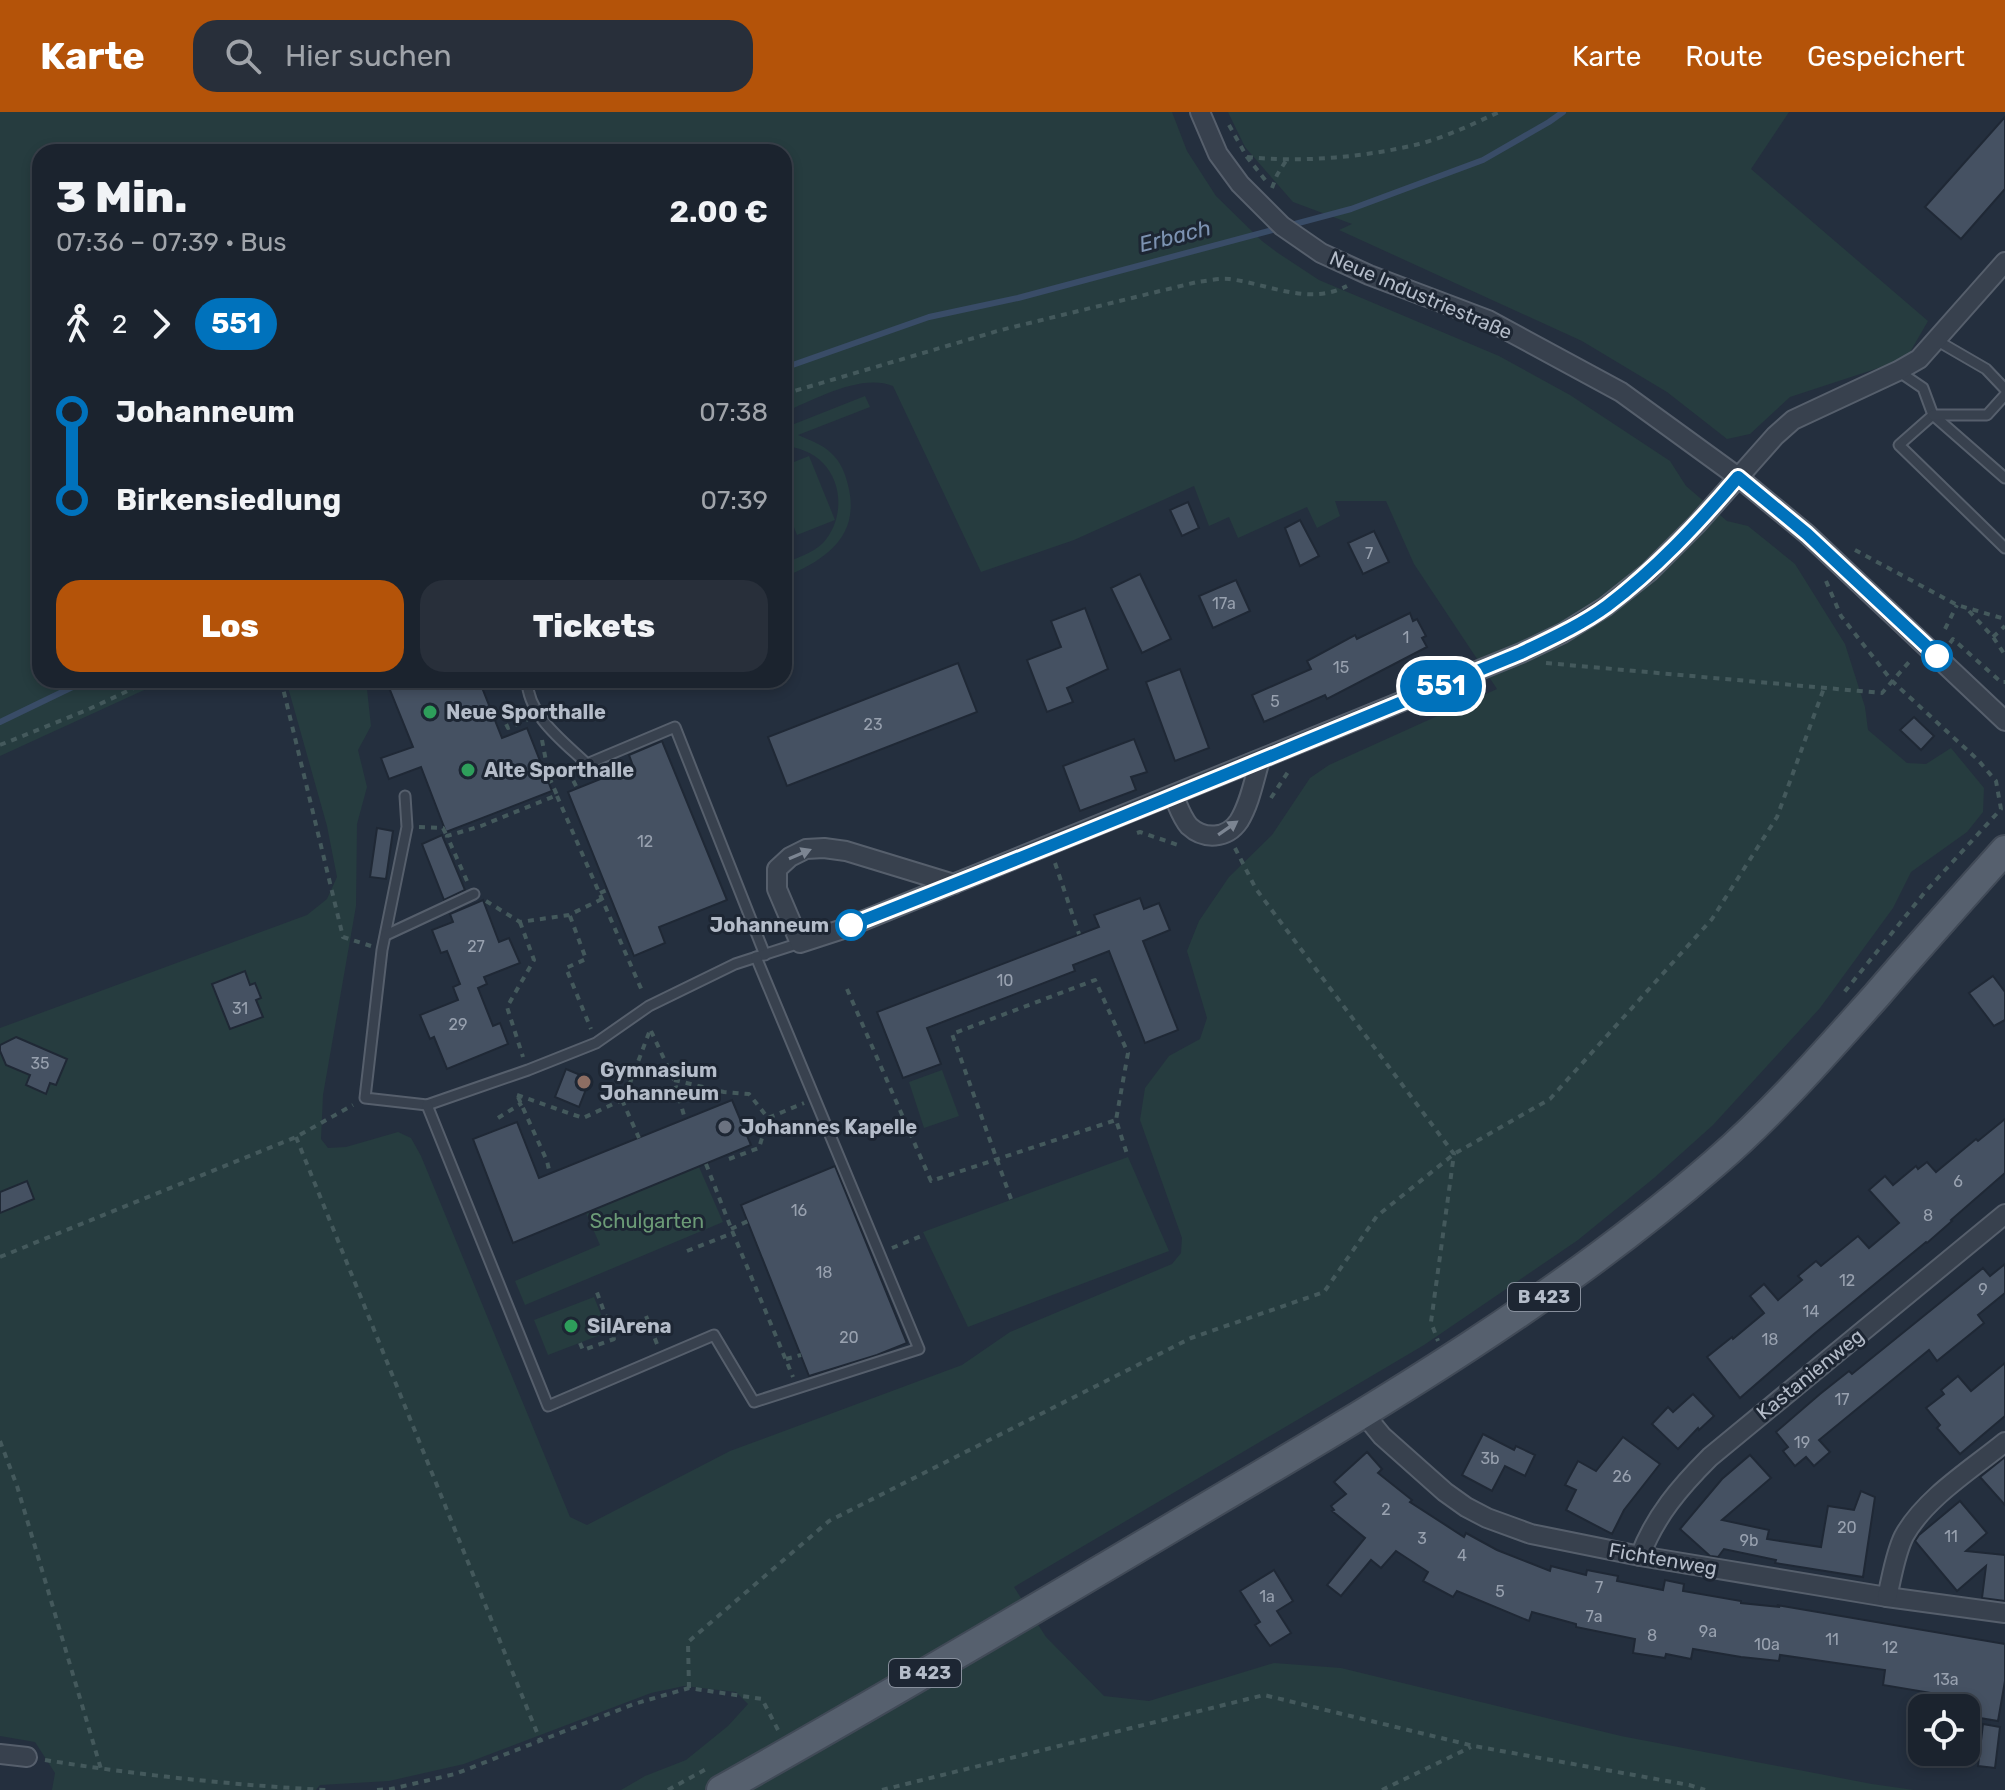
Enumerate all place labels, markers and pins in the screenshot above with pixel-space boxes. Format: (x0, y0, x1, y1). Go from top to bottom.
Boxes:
unlabelled marker (1922, 641, 1952, 671)
place label: Neue Sporthalle (446, 700, 606, 724)
marker: Neue Sporthalle (421, 703, 439, 721)
place label: Alte Sporthalle (484, 758, 634, 782)
marker: Alte Sporthalle (459, 761, 477, 779)
marker: Johanneum (836, 910, 866, 940)
place label: Johanneum (710, 913, 829, 937)
place label: Gymnasium Johanneum (600, 1058, 719, 1105)
marker: Gymnasium Johanneum (575, 1073, 593, 1091)
place label: Johannes Kapelle (741, 1115, 917, 1139)
marker: Johannes Kapelle (716, 1118, 734, 1136)
place label: SilArena (587, 1314, 672, 1338)
marker: SilArena (562, 1317, 580, 1335)

